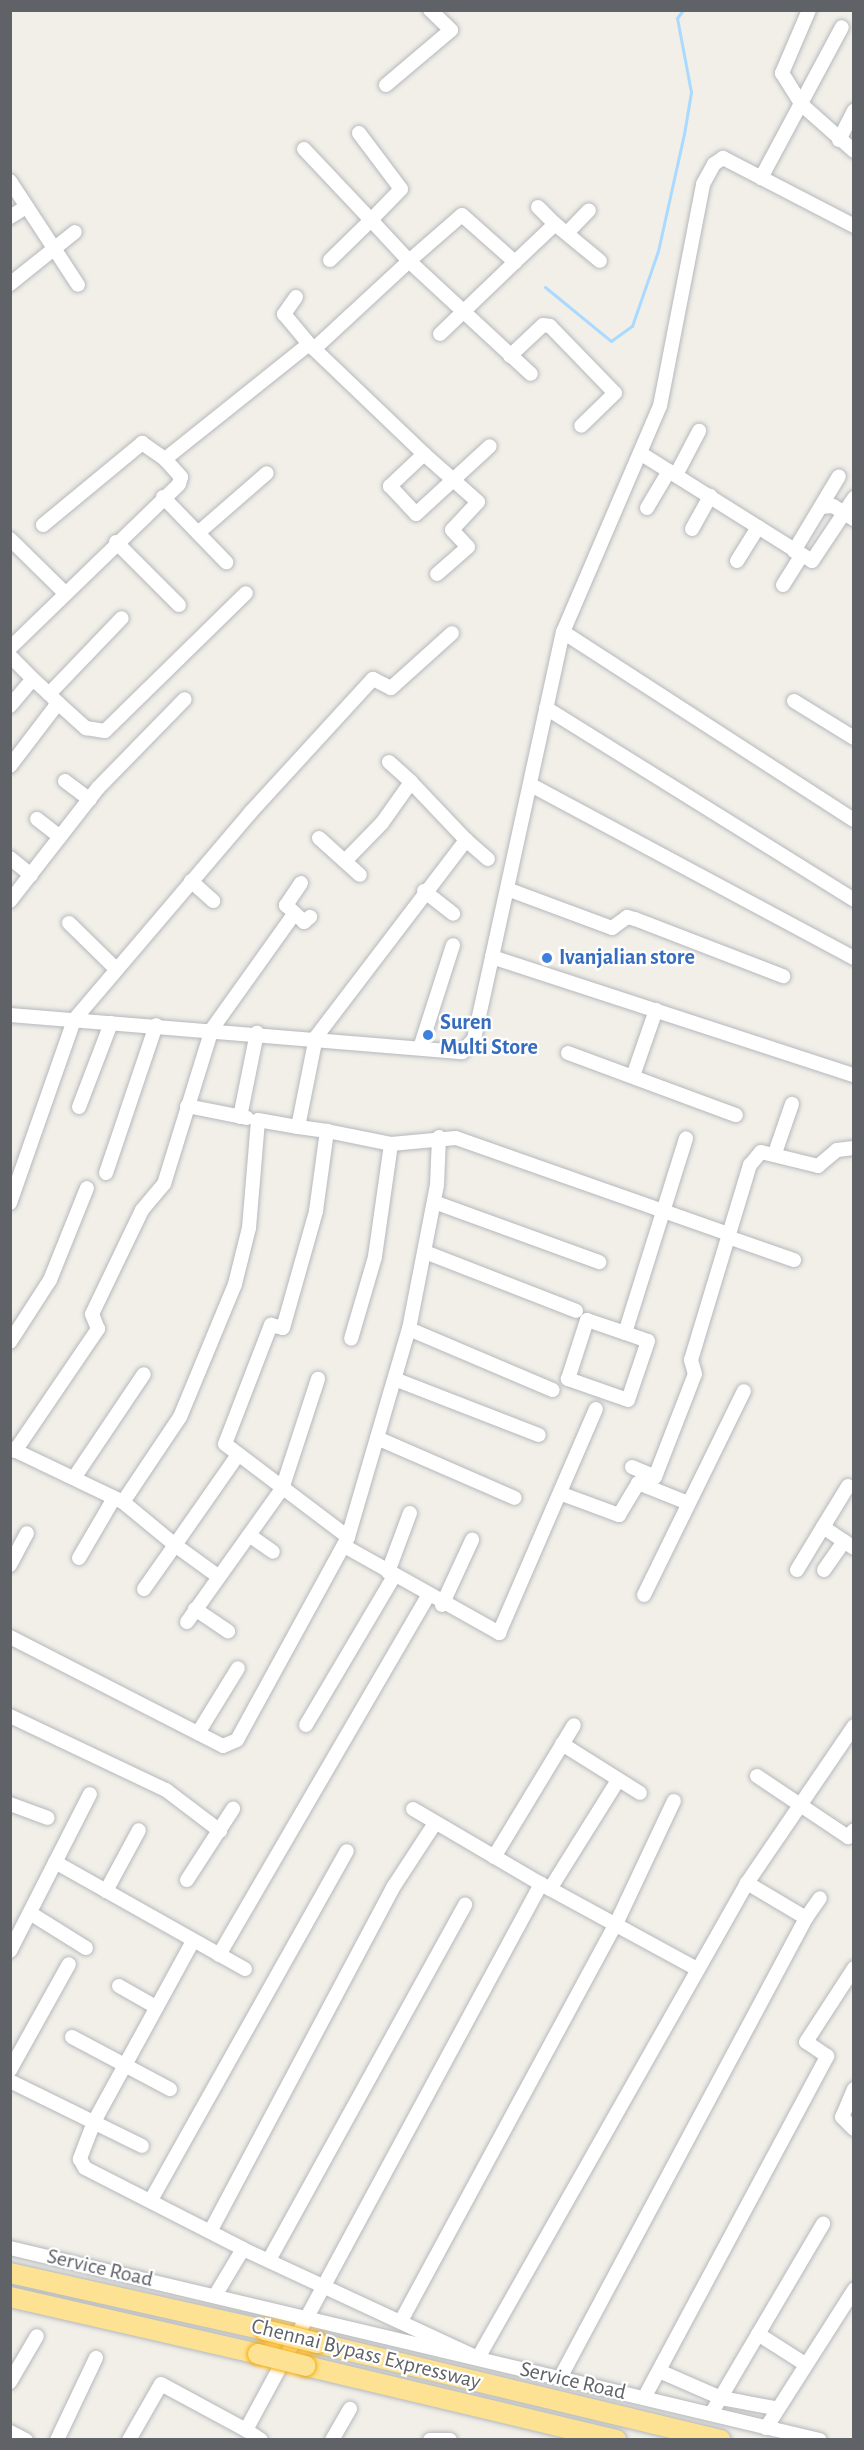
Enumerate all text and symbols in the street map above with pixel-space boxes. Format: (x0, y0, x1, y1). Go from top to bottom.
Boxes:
place label: Ivanjalian store (559, 945, 695, 971)
marker: Ivanjalian store (540, 951, 554, 965)
place label: Suren Multi Store (440, 1009, 538, 1060)
marker: Suren Multi Store (421, 1028, 435, 1042)
street label: Service Road (44, 2243, 156, 2293)
street label: Chennai Bypass Expressway (249, 2313, 483, 2395)
street label: Service Road (517, 2356, 629, 2406)

